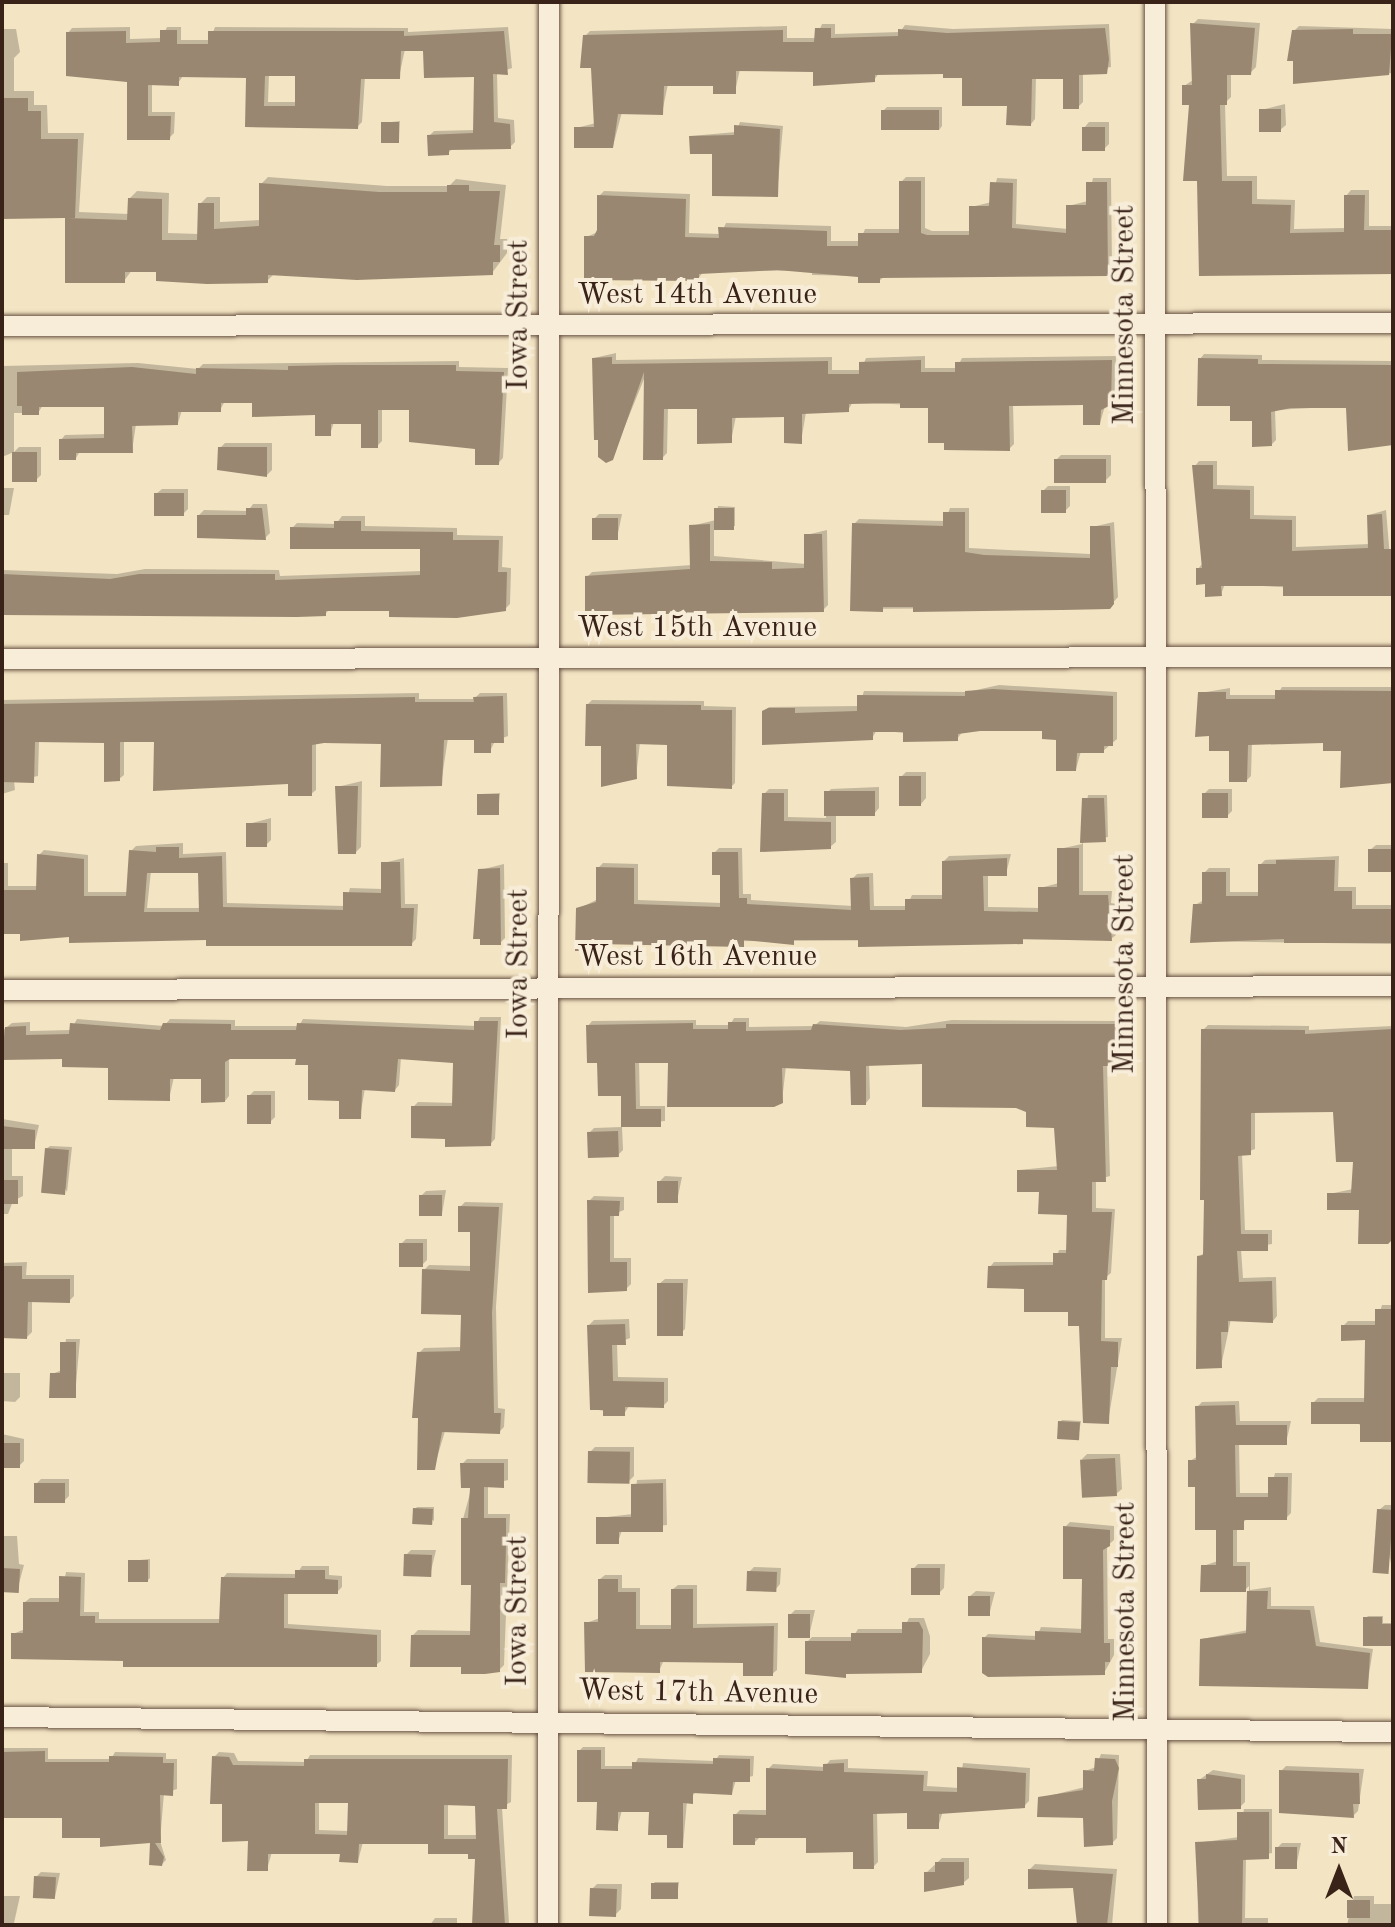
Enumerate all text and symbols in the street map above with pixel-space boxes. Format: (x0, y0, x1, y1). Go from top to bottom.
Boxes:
street label: Minnesota Street (1107, 205, 1143, 425)
street label: Iowa Street (501, 239, 537, 391)
street label: West 14th Avenue (577, 277, 817, 313)
street label: West 15th Avenue (577, 610, 817, 646)
street label: Minnesota Street (1107, 854, 1143, 1074)
street label: Iowa Street (501, 888, 537, 1040)
street label: West 16th Avenue (577, 939, 817, 975)
street label: Minnesota Street (1108, 1502, 1144, 1722)
street label: Iowa Street (500, 1535, 536, 1687)
street label: West 17th Avenue (578, 1673, 818, 1713)
north arrow (1299, 1831, 1379, 1911)
text: N (1331, 1836, 1347, 1858)

